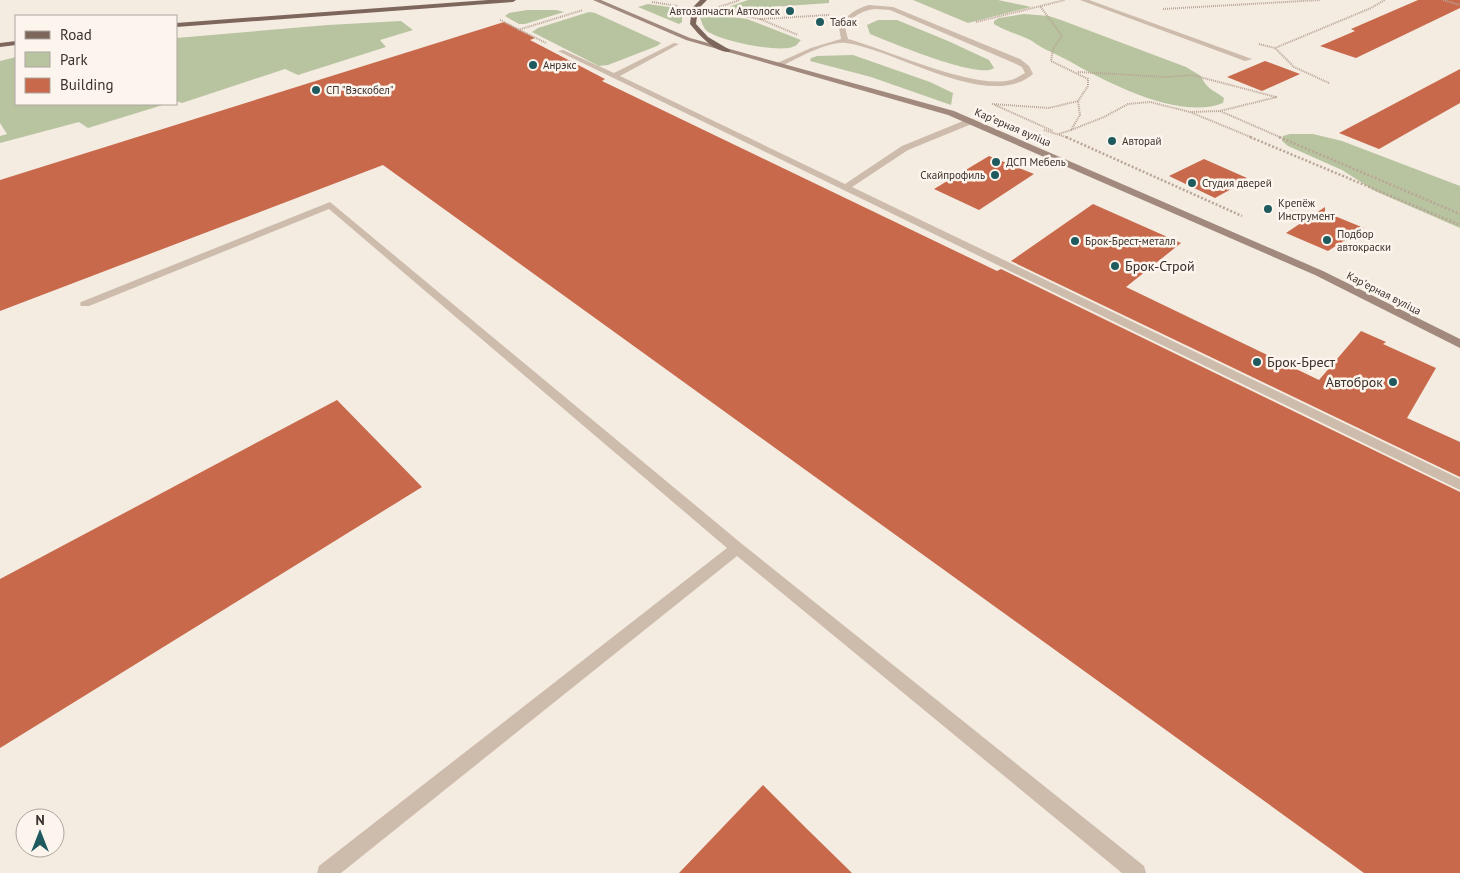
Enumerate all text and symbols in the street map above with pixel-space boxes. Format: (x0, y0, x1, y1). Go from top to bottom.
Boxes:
place label: Автозапчасти Автолоск (670, 4, 781, 18)
marker: Автозапчасти Автолоск (784, 5, 796, 17)
legend (15, 15, 178, 105)
place label: Табак (830, 15, 858, 29)
marker: Табак (814, 16, 826, 28)
text: Road (60, 25, 92, 44)
text: Park (60, 50, 88, 69)
place label: Анрэкс (543, 58, 577, 72)
marker: Анрэкс (527, 59, 539, 71)
text: Building (60, 75, 114, 94)
place label: СП "Вэскобел" (326, 83, 394, 97)
marker: СП "Вэскобел" (310, 84, 322, 96)
street label: Карʼерная вуліца (973, 105, 1053, 149)
place label: Авторай (1122, 134, 1161, 148)
marker: Авторай (1106, 135, 1118, 147)
place label: ДСП Мебель (1006, 155, 1066, 169)
marker: ДСП Мебель (990, 156, 1002, 168)
place label: Скайпрофиль (920, 168, 985, 182)
marker: Скайпрофиль (989, 169, 1001, 181)
place label: Студия дверей (1202, 176, 1272, 190)
marker: Студия дверей (1186, 177, 1198, 189)
place label: Крепёж Инструмент (1278, 196, 1335, 223)
marker: Крепёж Инструмент (1262, 203, 1274, 215)
place label: Подбор автокраски (1337, 227, 1391, 254)
place label: Брок-Брест-металл (1085, 234, 1175, 248)
marker: Подбор автокраски (1321, 234, 1333, 246)
marker: Брок-Брест-металл (1069, 235, 1081, 247)
place label: Брок-Строй (1125, 257, 1195, 275)
marker: Брок-Строй (1109, 260, 1121, 272)
street label: Карʼерная вуліца (1344, 268, 1424, 318)
place label: Брок-Брест (1267, 353, 1336, 371)
marker: Брок-Брест (1251, 356, 1263, 368)
place label: Автоброк (1326, 373, 1383, 391)
marker: Автоброк (1387, 376, 1399, 388)
north arrow (15, 808, 65, 858)
text: N (35, 811, 45, 829)

